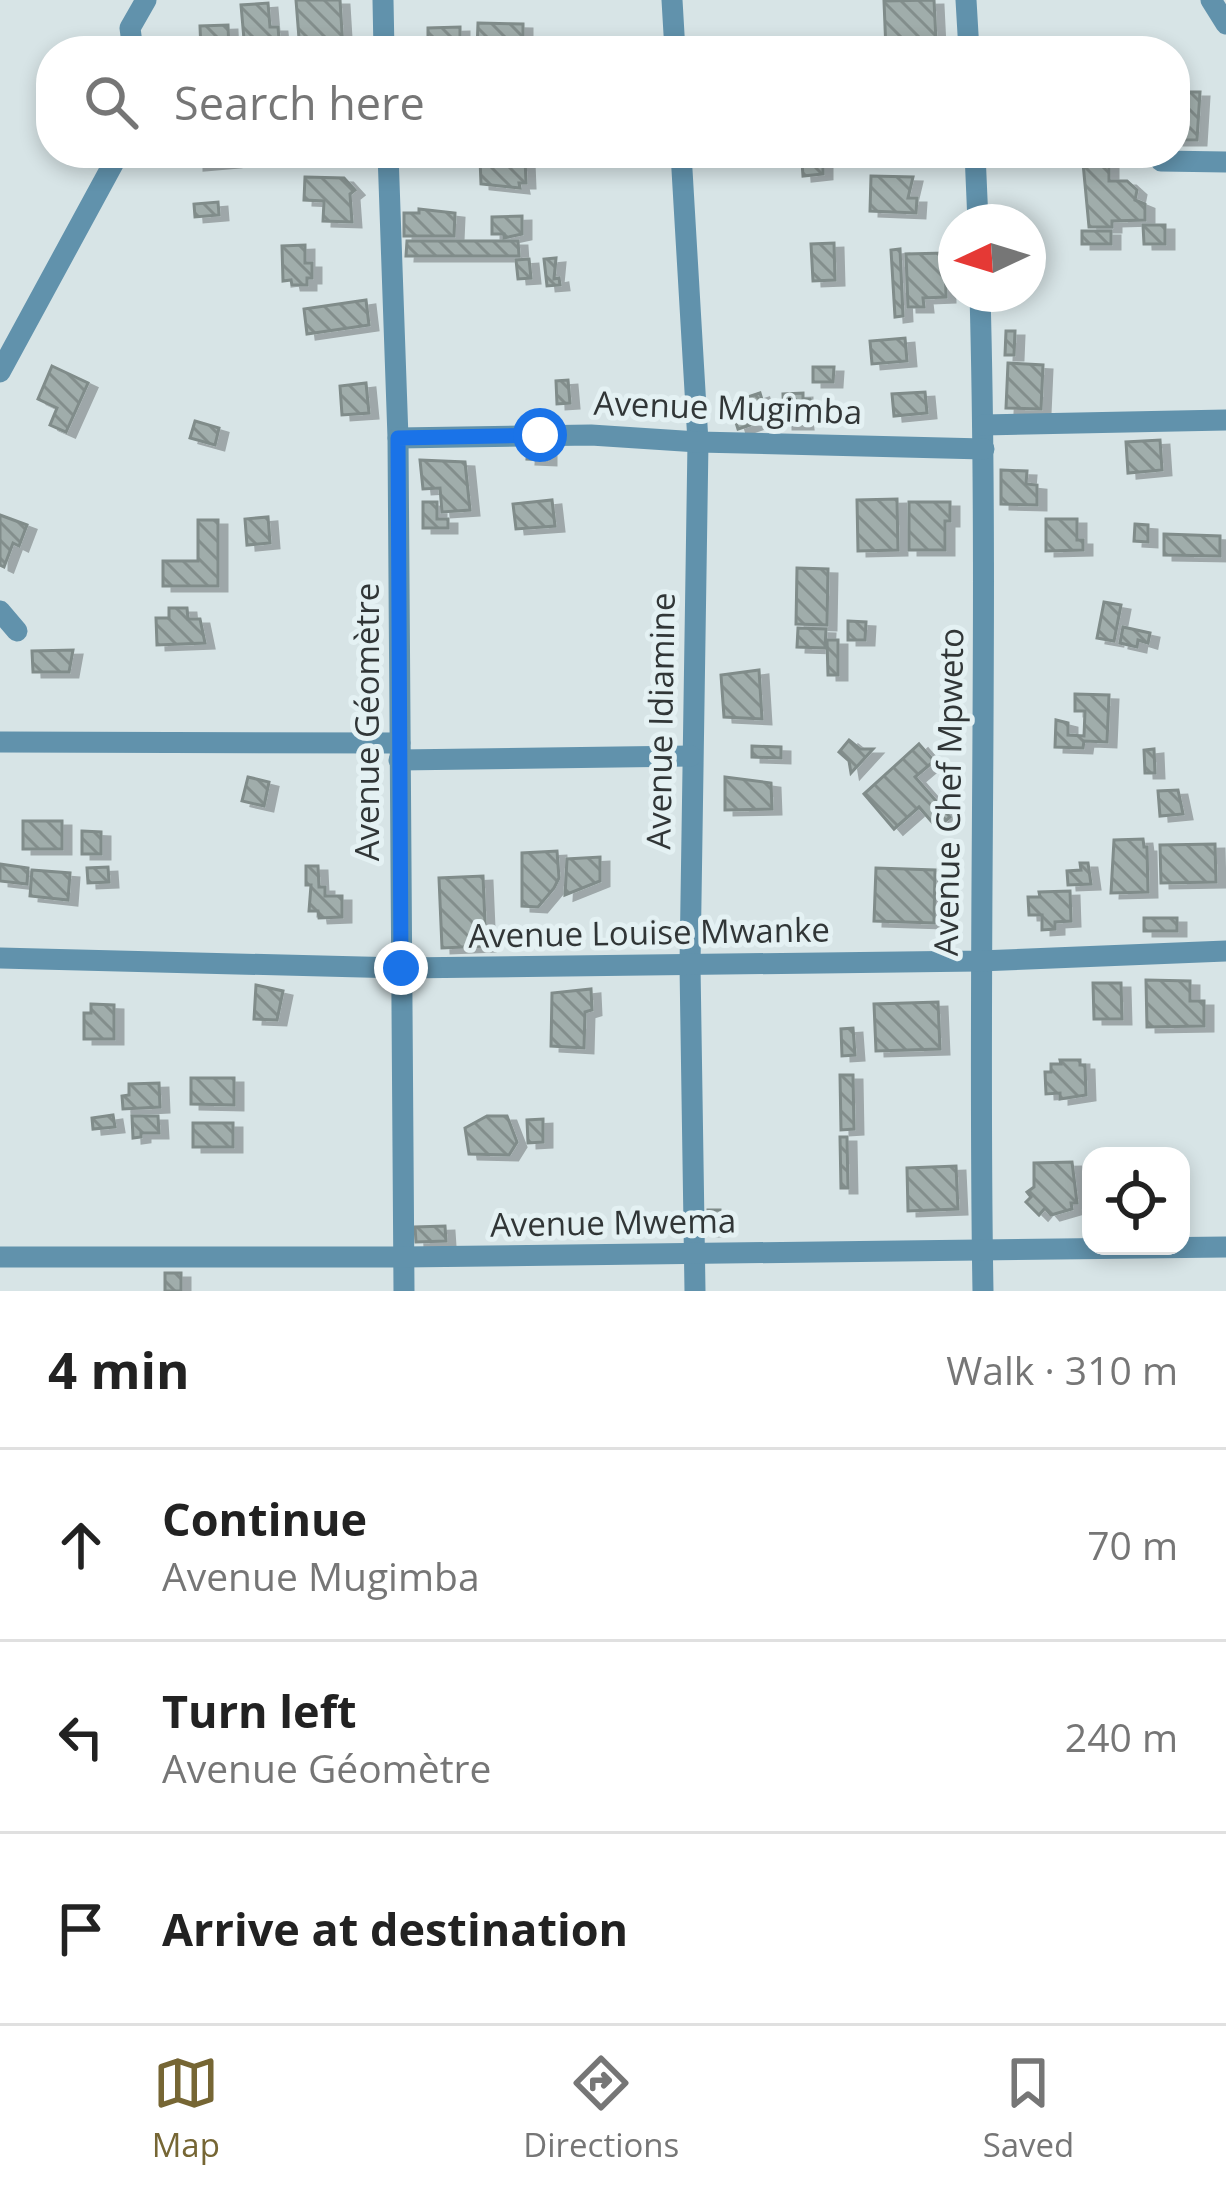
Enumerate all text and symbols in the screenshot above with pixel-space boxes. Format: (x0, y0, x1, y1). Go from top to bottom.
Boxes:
search box (36, 36, 1190, 168)
icon: search (78, 69, 144, 135)
text: Search here (174, 72, 425, 133)
north arrow (938, 204, 1046, 312)
street label: Avenue Mugimba (593, 380, 863, 434)
route start (513, 408, 567, 462)
street label: Avenue Géomètre (344, 583, 389, 861)
street label: Avenue Idiamine (635, 592, 685, 850)
street label: Avenue Chef Mpweto (923, 627, 973, 957)
street label: Avenue Louise Mwanke (468, 906, 830, 958)
route end (374, 941, 428, 995)
map controls (1082, 1147, 1190, 1255)
button: locate (1082, 1147, 1190, 1255)
street label: Avenue Mwema (490, 1197, 736, 1247)
text: 4 min (48, 1334, 190, 1404)
text: Walk · 310 m (946, 1343, 1178, 1396)
text: Continue (162, 1488, 367, 1549)
icon: ahead (48, 1512, 114, 1578)
text: 70 m (1087, 1518, 1178, 1571)
text: Avenue Mugimba (162, 1549, 480, 1602)
text: Turn left (162, 1680, 357, 1741)
icon: left (48, 1704, 114, 1770)
text: 240 m (1065, 1710, 1178, 1763)
text: Avenue Géomètre (162, 1741, 491, 1794)
icon: arrive (48, 1896, 114, 1962)
text: Arrive at destination (162, 1898, 628, 1959)
tab: Map (152, 2050, 220, 2167)
tab: Directions (523, 2050, 679, 2167)
tab: Saved (983, 2050, 1074, 2167)

